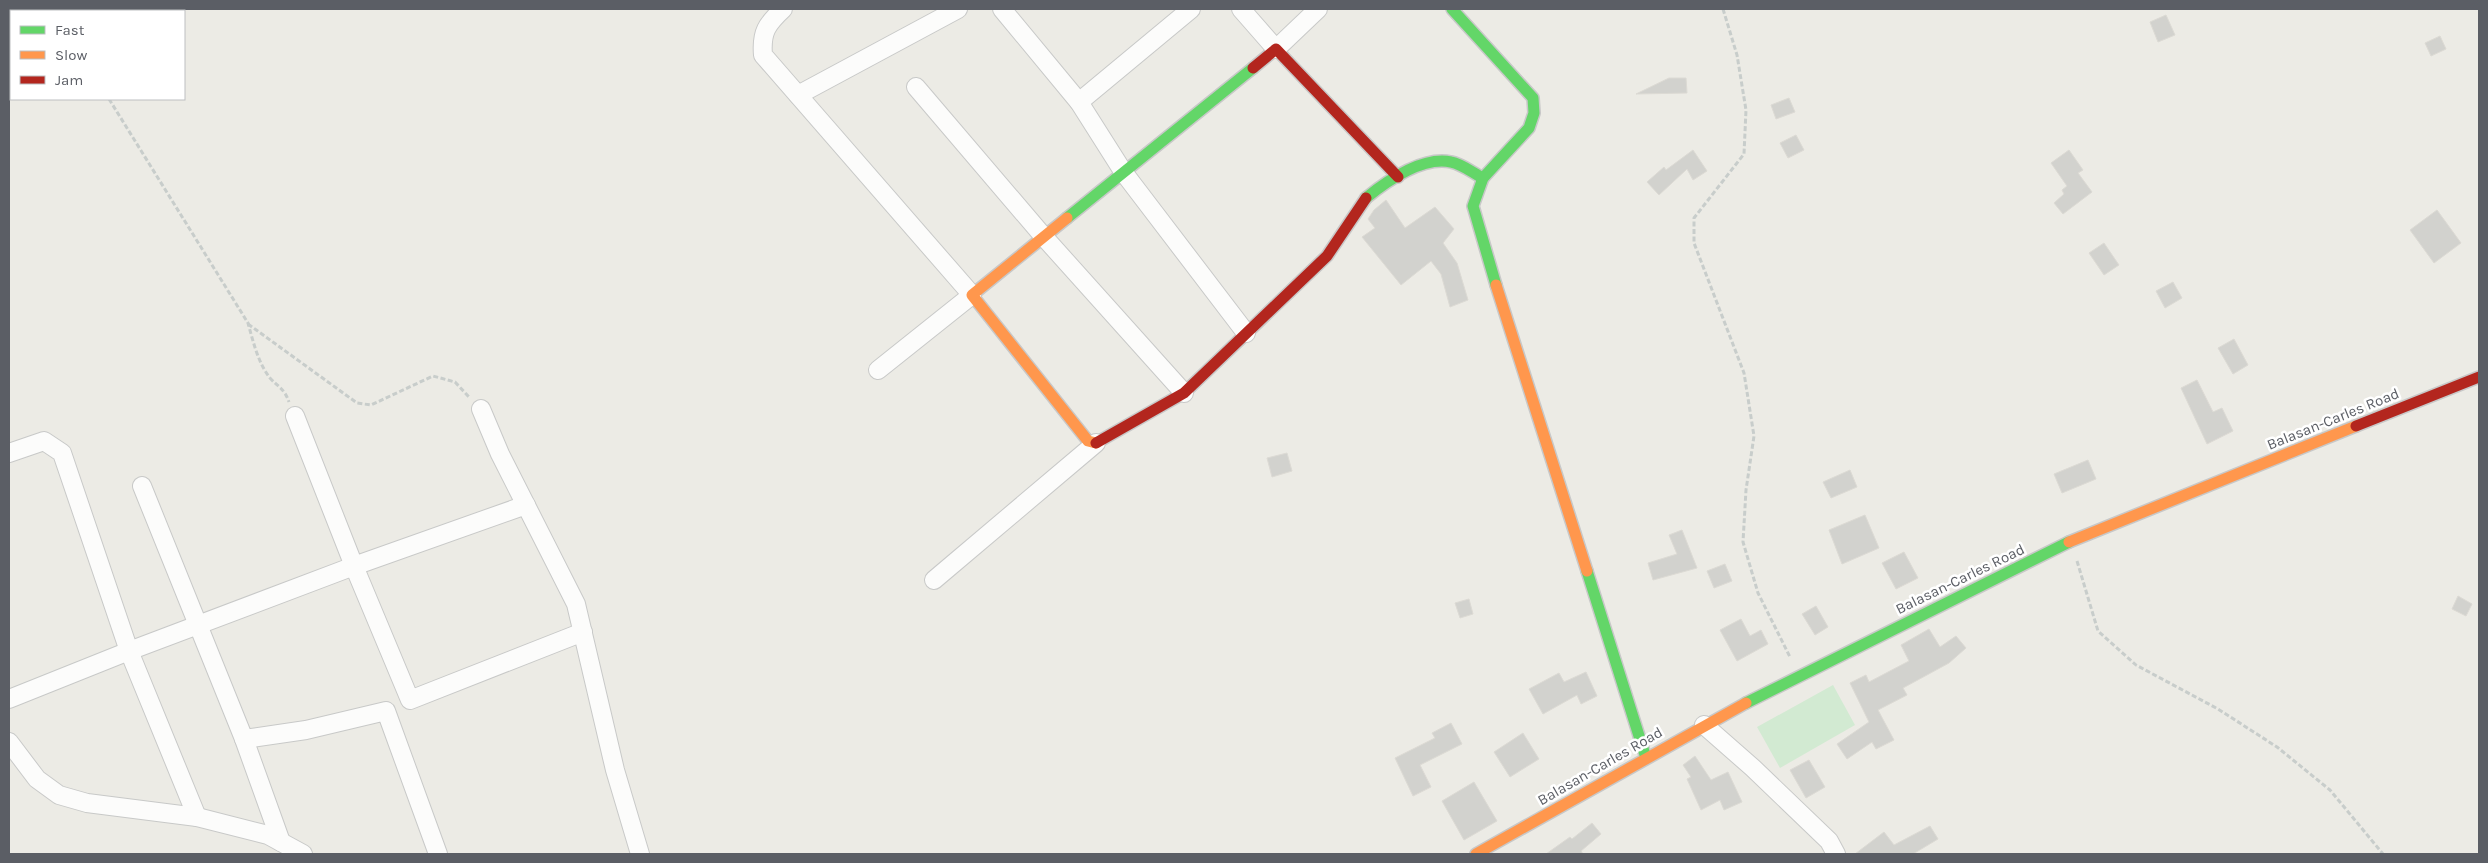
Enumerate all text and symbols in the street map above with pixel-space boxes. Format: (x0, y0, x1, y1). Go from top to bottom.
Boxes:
legend (10, 10, 185, 100)
text: Fast (55, 21, 85, 39)
text: Slow (55, 46, 87, 64)
text: Jam (55, 71, 83, 89)
street label: Balasan-Carles Road (2264, 384, 2402, 454)
street label: Balasan-Carles Road (1893, 540, 2027, 618)
street label: Balasan-Carles Road (1534, 723, 1666, 809)

